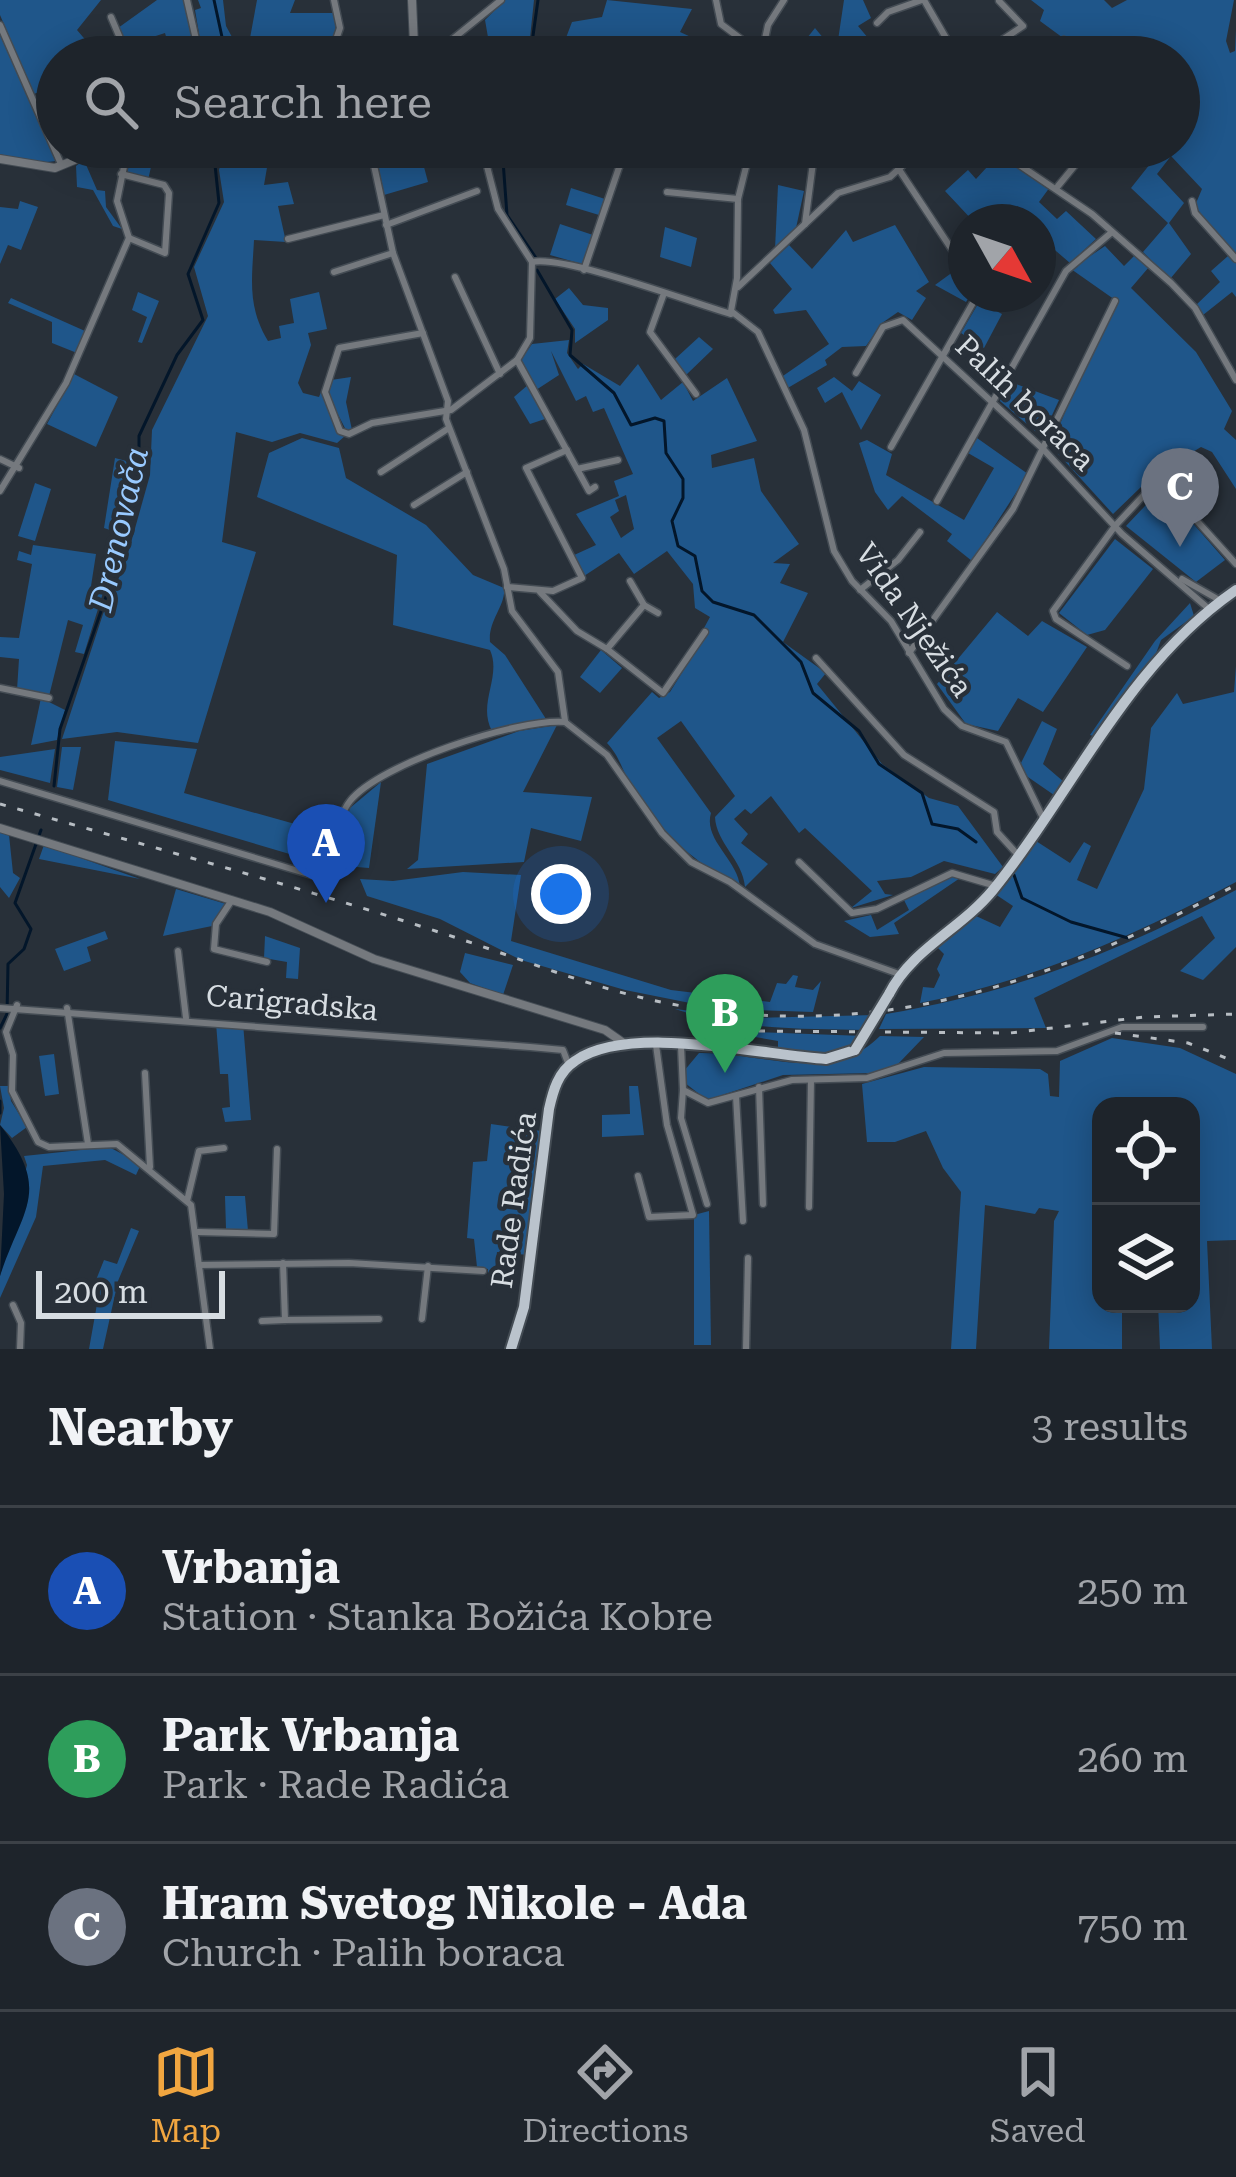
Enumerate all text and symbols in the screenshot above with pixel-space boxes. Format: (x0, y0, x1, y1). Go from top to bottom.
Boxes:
search box (36, 36, 1200, 168)
icon: search (78, 69, 144, 135)
text: Search here (174, 76, 432, 129)
north arrow (948, 204, 1056, 312)
street label: Palih boraca (949, 328, 1102, 478)
water label: Drenovača (80, 443, 156, 616)
pin: C (1141, 448, 1219, 547)
street label: Vida Nježića (849, 536, 980, 703)
pin: A (287, 804, 365, 903)
your location (531, 864, 591, 924)
pin: B (686, 974, 764, 1073)
street label: Carigradska (205, 978, 379, 1027)
map controls (1092, 1097, 1200, 1313)
button: locate (1092, 1097, 1200, 1205)
street label: Rade Radića (484, 1109, 543, 1291)
button: layers (1092, 1205, 1200, 1313)
scale bar (36, 1265, 225, 1318)
text: 200 m (54, 1272, 148, 1311)
text: Nearby (48, 1398, 233, 1457)
text: 3 results (1031, 1404, 1188, 1450)
text: Vrbanja (162, 1541, 340, 1594)
text: A (73, 1568, 101, 1614)
text: 250 m (1077, 1568, 1188, 1614)
text: Station · Stanka Božića Kobre (162, 1594, 713, 1640)
text: Park Vrbanja (162, 1709, 459, 1762)
text: B (73, 1736, 101, 1782)
text: 260 m (1077, 1736, 1188, 1782)
text: Park · Rade Radića (162, 1762, 509, 1808)
text: Hram Svetog Nikole - Ada (162, 1877, 747, 1930)
text: C (73, 1904, 101, 1950)
text: 750 m (1077, 1904, 1188, 1950)
text: Church · Palih boraca (162, 1930, 564, 1976)
tab: Map (151, 2039, 221, 2150)
tab: Directions (522, 2039, 688, 2150)
tab: Saved (990, 2039, 1085, 2150)

